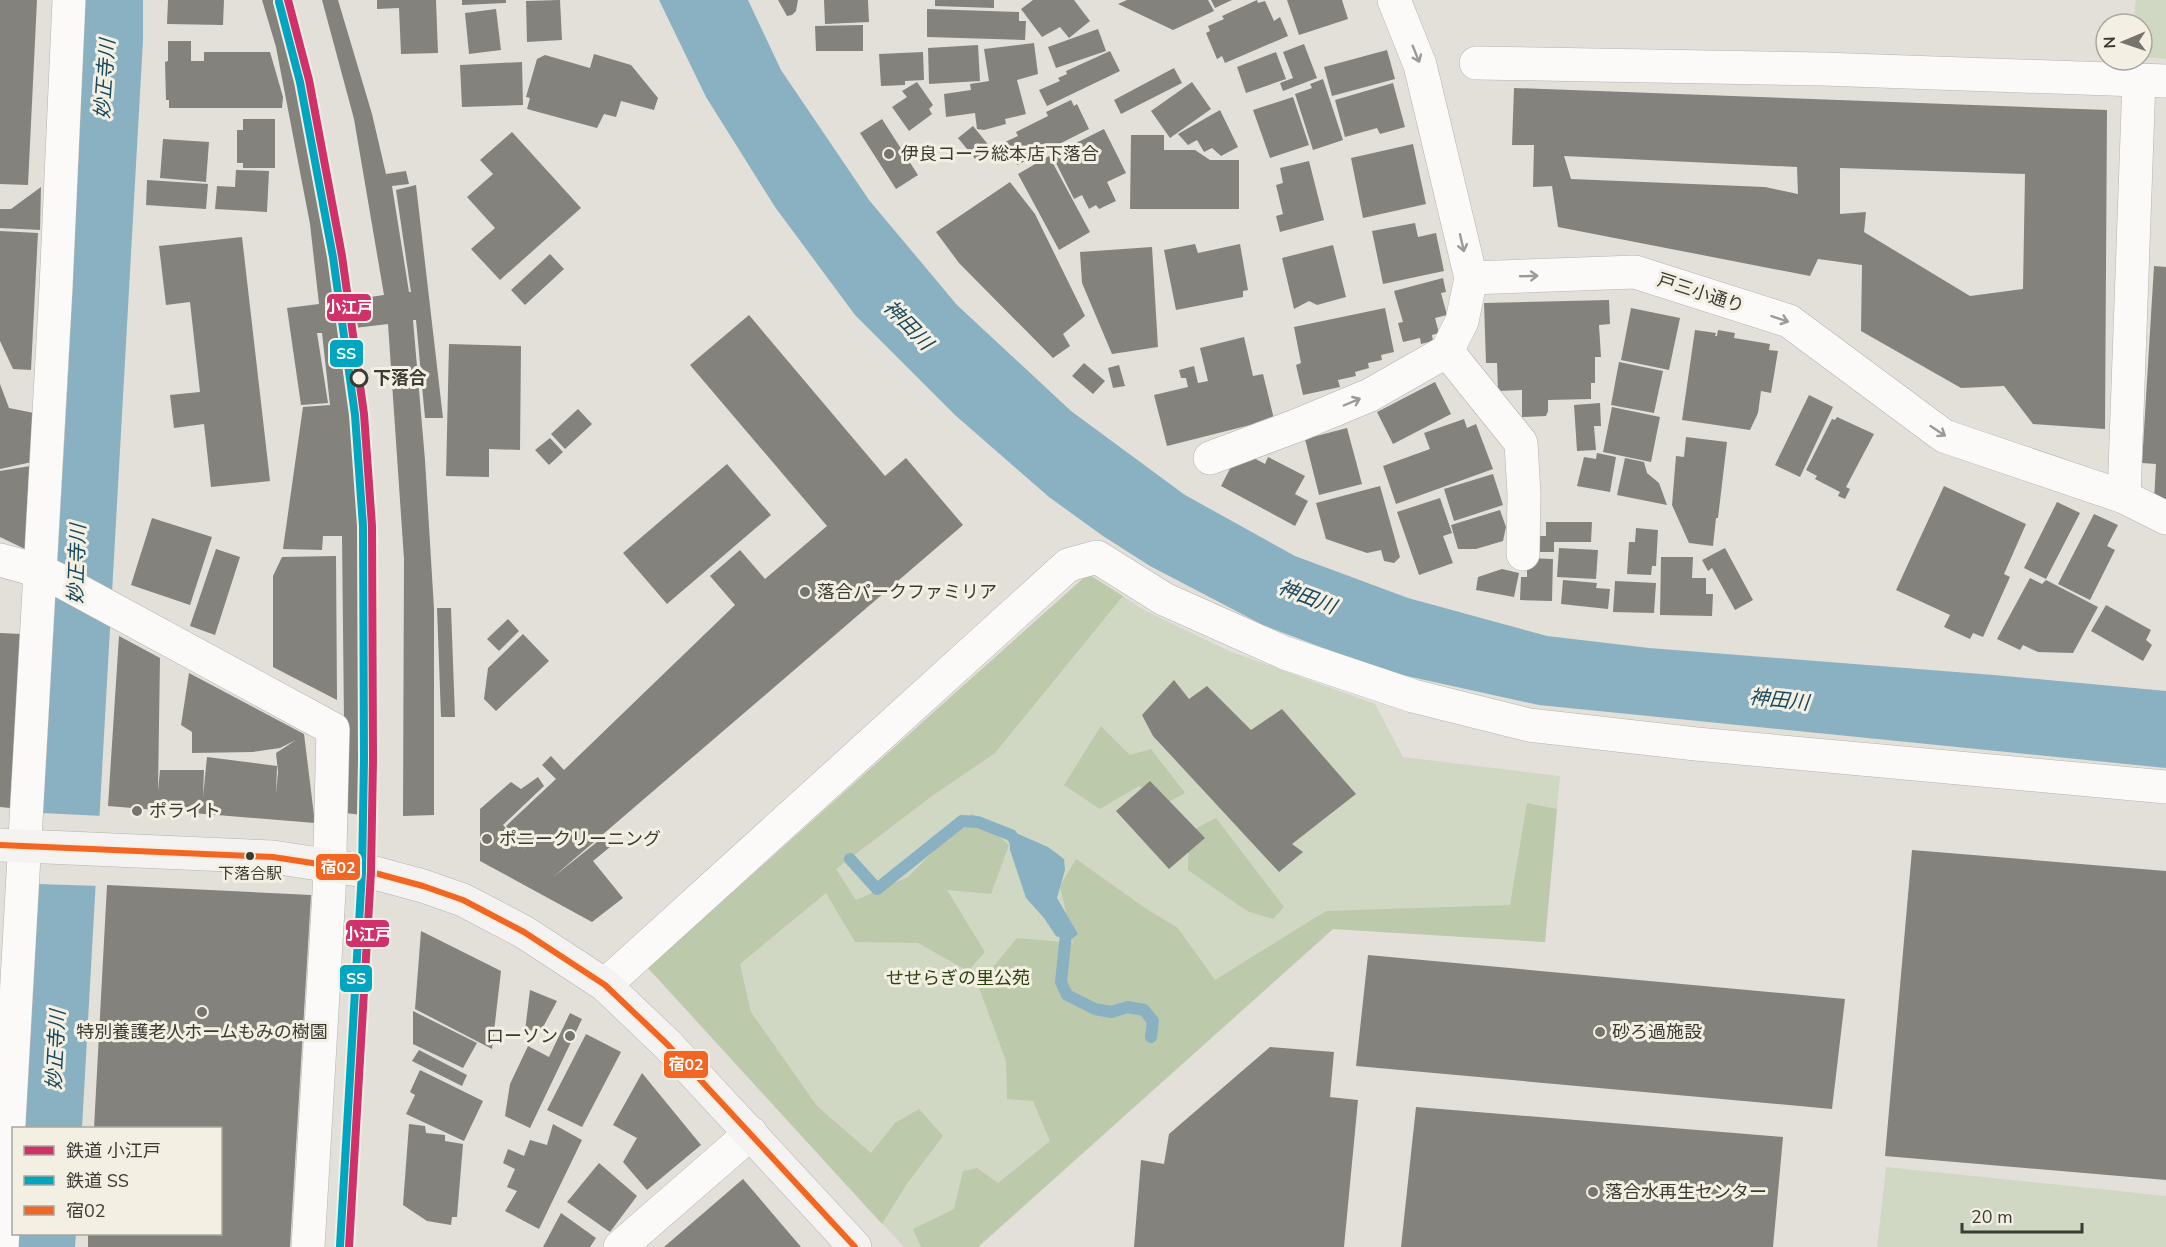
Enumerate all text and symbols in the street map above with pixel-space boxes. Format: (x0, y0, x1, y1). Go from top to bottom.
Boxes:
north arrow (2094, 12, 2154, 72)
water label: 妙正寺川 (89, 36, 121, 120)
text: N (2099, 36, 2121, 49)
one-way arrow (1411, 45, 1422, 63)
place label: 伊良コーラ総本店下落合 (901, 142, 1099, 166)
marker: 伊良コーラ総本店下落合 (882, 147, 896, 161)
one-way arrow (1457, 234, 1469, 253)
street label: 戸三小通り (1654, 268, 1748, 318)
one-way arrow (1519, 271, 1539, 282)
line badge: 小江戸 (326, 293, 372, 322)
water label: 神田川 (877, 294, 940, 357)
text: 小江戸 (325, 297, 373, 319)
one-way arrow (1770, 314, 1789, 325)
line badge: SS (329, 339, 364, 368)
text: SS (336, 343, 356, 365)
place label: 下落合 (373, 366, 427, 390)
marker: 下落合 (350, 369, 368, 387)
one-way arrow (1343, 396, 1361, 407)
one-way arrow (1930, 425, 1946, 437)
water label: 妙正寺川 (62, 522, 92, 604)
water label: 神田川 (1274, 574, 1342, 621)
place label: 落合パークファミリア (817, 580, 997, 604)
marker: 落合パークファミリア (798, 585, 812, 599)
water label: 神田川 (1748, 683, 1812, 717)
place label: ポライト (149, 799, 221, 823)
marker: ポライト (130, 804, 144, 818)
place label: ポニークリーニング (499, 827, 661, 851)
marker: ポニークリーニング (480, 832, 494, 846)
marker: 下落合駅 (244, 850, 256, 862)
line badge: 宿02 (315, 853, 361, 881)
text: 宿02 (320, 857, 356, 879)
place label: 下落合駅 (218, 863, 282, 885)
line badge: 小江戸 (345, 919, 390, 948)
text: 小江戸 (343, 924, 391, 946)
line badge: SS (339, 964, 373, 993)
park label: せせらぎの里公苑 (886, 966, 1030, 990)
text: SS (346, 968, 366, 990)
marker: 特別養護老人ホームもみの樹園 (195, 1005, 209, 1019)
water label: 妙正寺川 (40, 1007, 72, 1091)
place label: 特別養護老人ホームもみの樹園 (76, 1020, 328, 1044)
place label: 砂ろ過施設 (1612, 1020, 1702, 1044)
place label: ローソン (486, 1024, 558, 1048)
marker: 砂ろ過施設 (1593, 1025, 1607, 1039)
marker: ローソン (563, 1029, 577, 1043)
line badge: 宿02 (663, 1050, 709, 1079)
text: 宿02 (668, 1054, 704, 1076)
legend (12, 1127, 222, 1235)
text: 鉄道 小江戸 (66, 1139, 161, 1163)
text: 鉄道 SS (66, 1169, 129, 1193)
place label: 落合水再生センター (1605, 1180, 1767, 1204)
marker: 落合水再生センター (1586, 1185, 1600, 1199)
scale bar (1962, 1196, 2082, 1234)
text: 宿02 (66, 1199, 106, 1223)
text: 20 m (1971, 1205, 2013, 1229)

